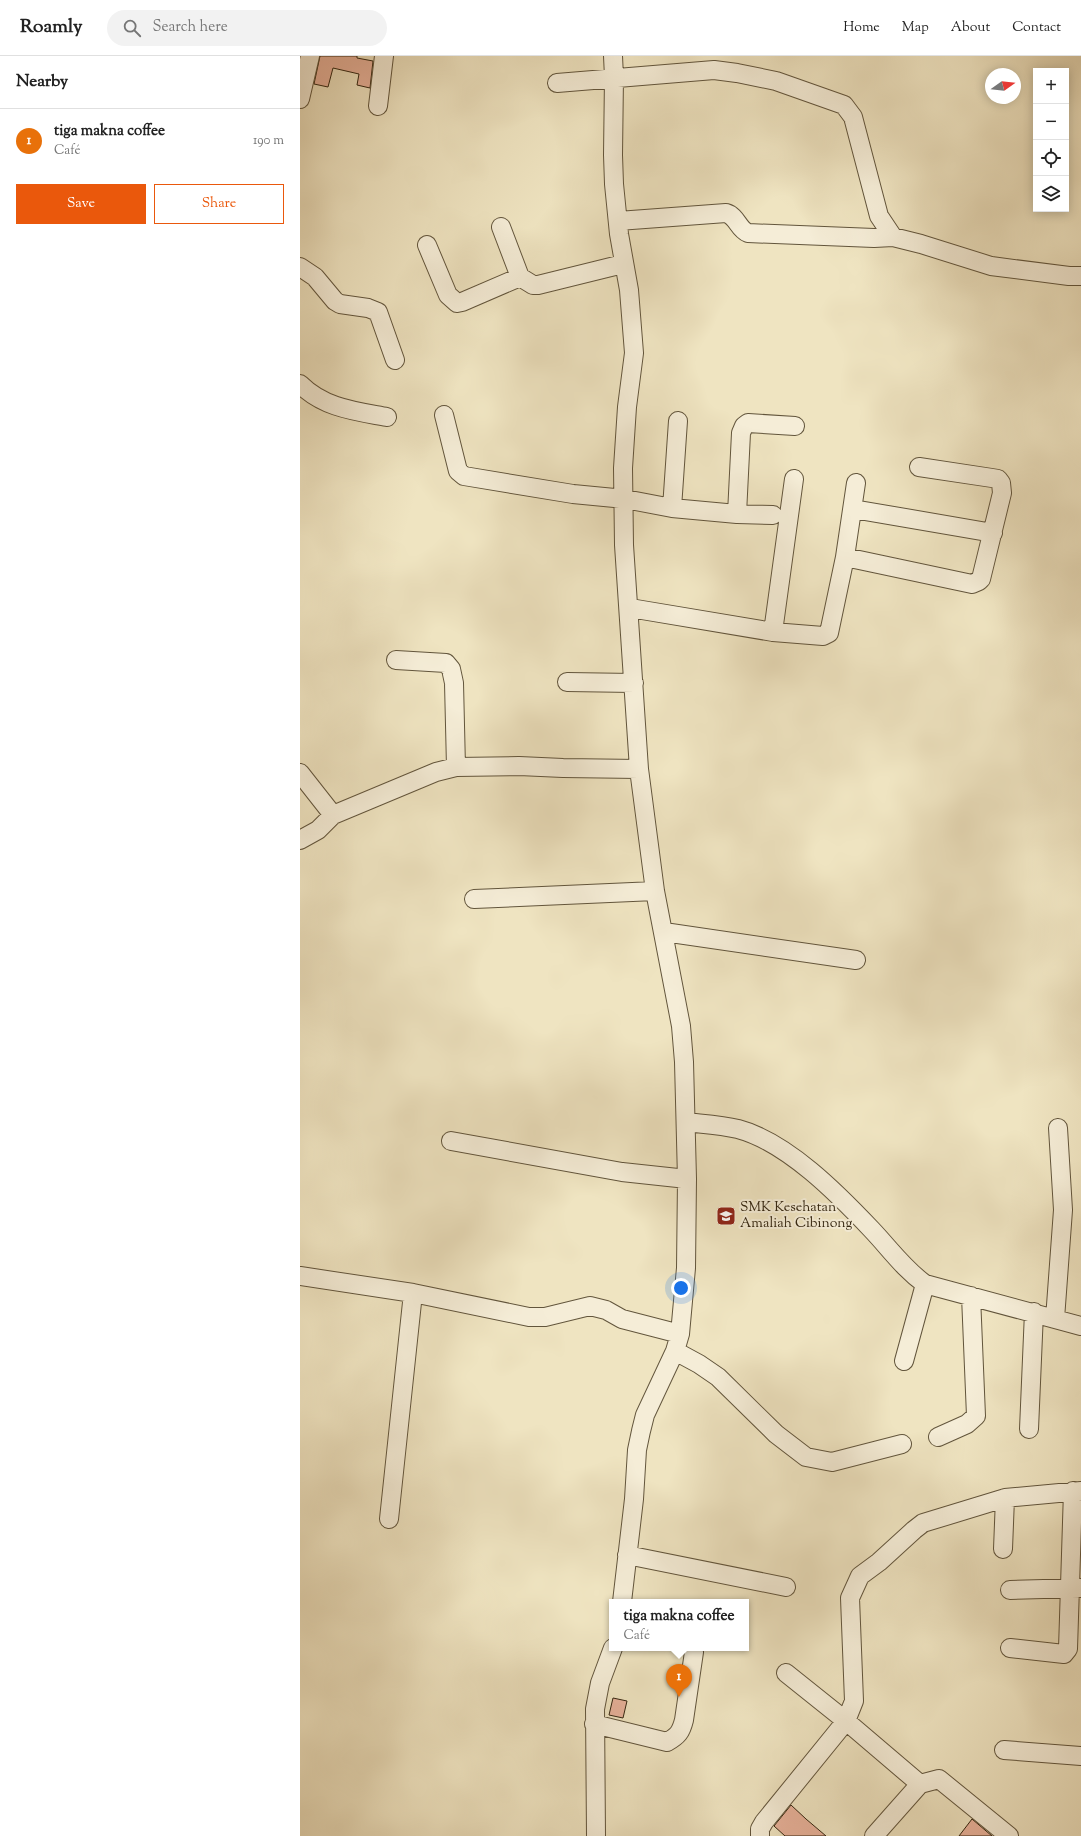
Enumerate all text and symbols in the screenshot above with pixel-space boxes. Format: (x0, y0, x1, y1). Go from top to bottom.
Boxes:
search box (107, 10, 387, 46)
text: Roamly (20, 14, 83, 41)
icon: search (121, 17, 143, 39)
text: Search here (153, 17, 228, 38)
text: Home (843, 18, 880, 38)
text: Map (902, 18, 929, 38)
text: About (951, 18, 990, 38)
text: Contact (1012, 18, 1061, 38)
north arrow (985, 68, 1021, 104)
map controls (1033, 68, 1069, 212)
button: + (1033, 68, 1069, 104)
text: Nearby (16, 70, 68, 94)
button: − (1033, 104, 1069, 140)
text: tiga makna coffee (54, 121, 165, 142)
text: 1 (27, 132, 31, 150)
text: 190 m (253, 132, 284, 150)
button: locate (1033, 140, 1069, 176)
text: Café (54, 142, 81, 160)
button: layers (1033, 176, 1069, 212)
button: Save (16, 184, 146, 224)
button: Share (154, 184, 284, 224)
place label: SMK Kesehatan Amaliah Cibinong (740, 1198, 852, 1234)
school or university icon: SMK Kesehatan Amaliah Cibinong (715, 1205, 737, 1227)
your location (671, 1278, 691, 1298)
popup (609, 1599, 749, 1651)
text: tiga makna coffee (624, 1606, 735, 1627)
text: Café (624, 1627, 650, 1645)
pin: 1 (666, 1664, 692, 1697)

